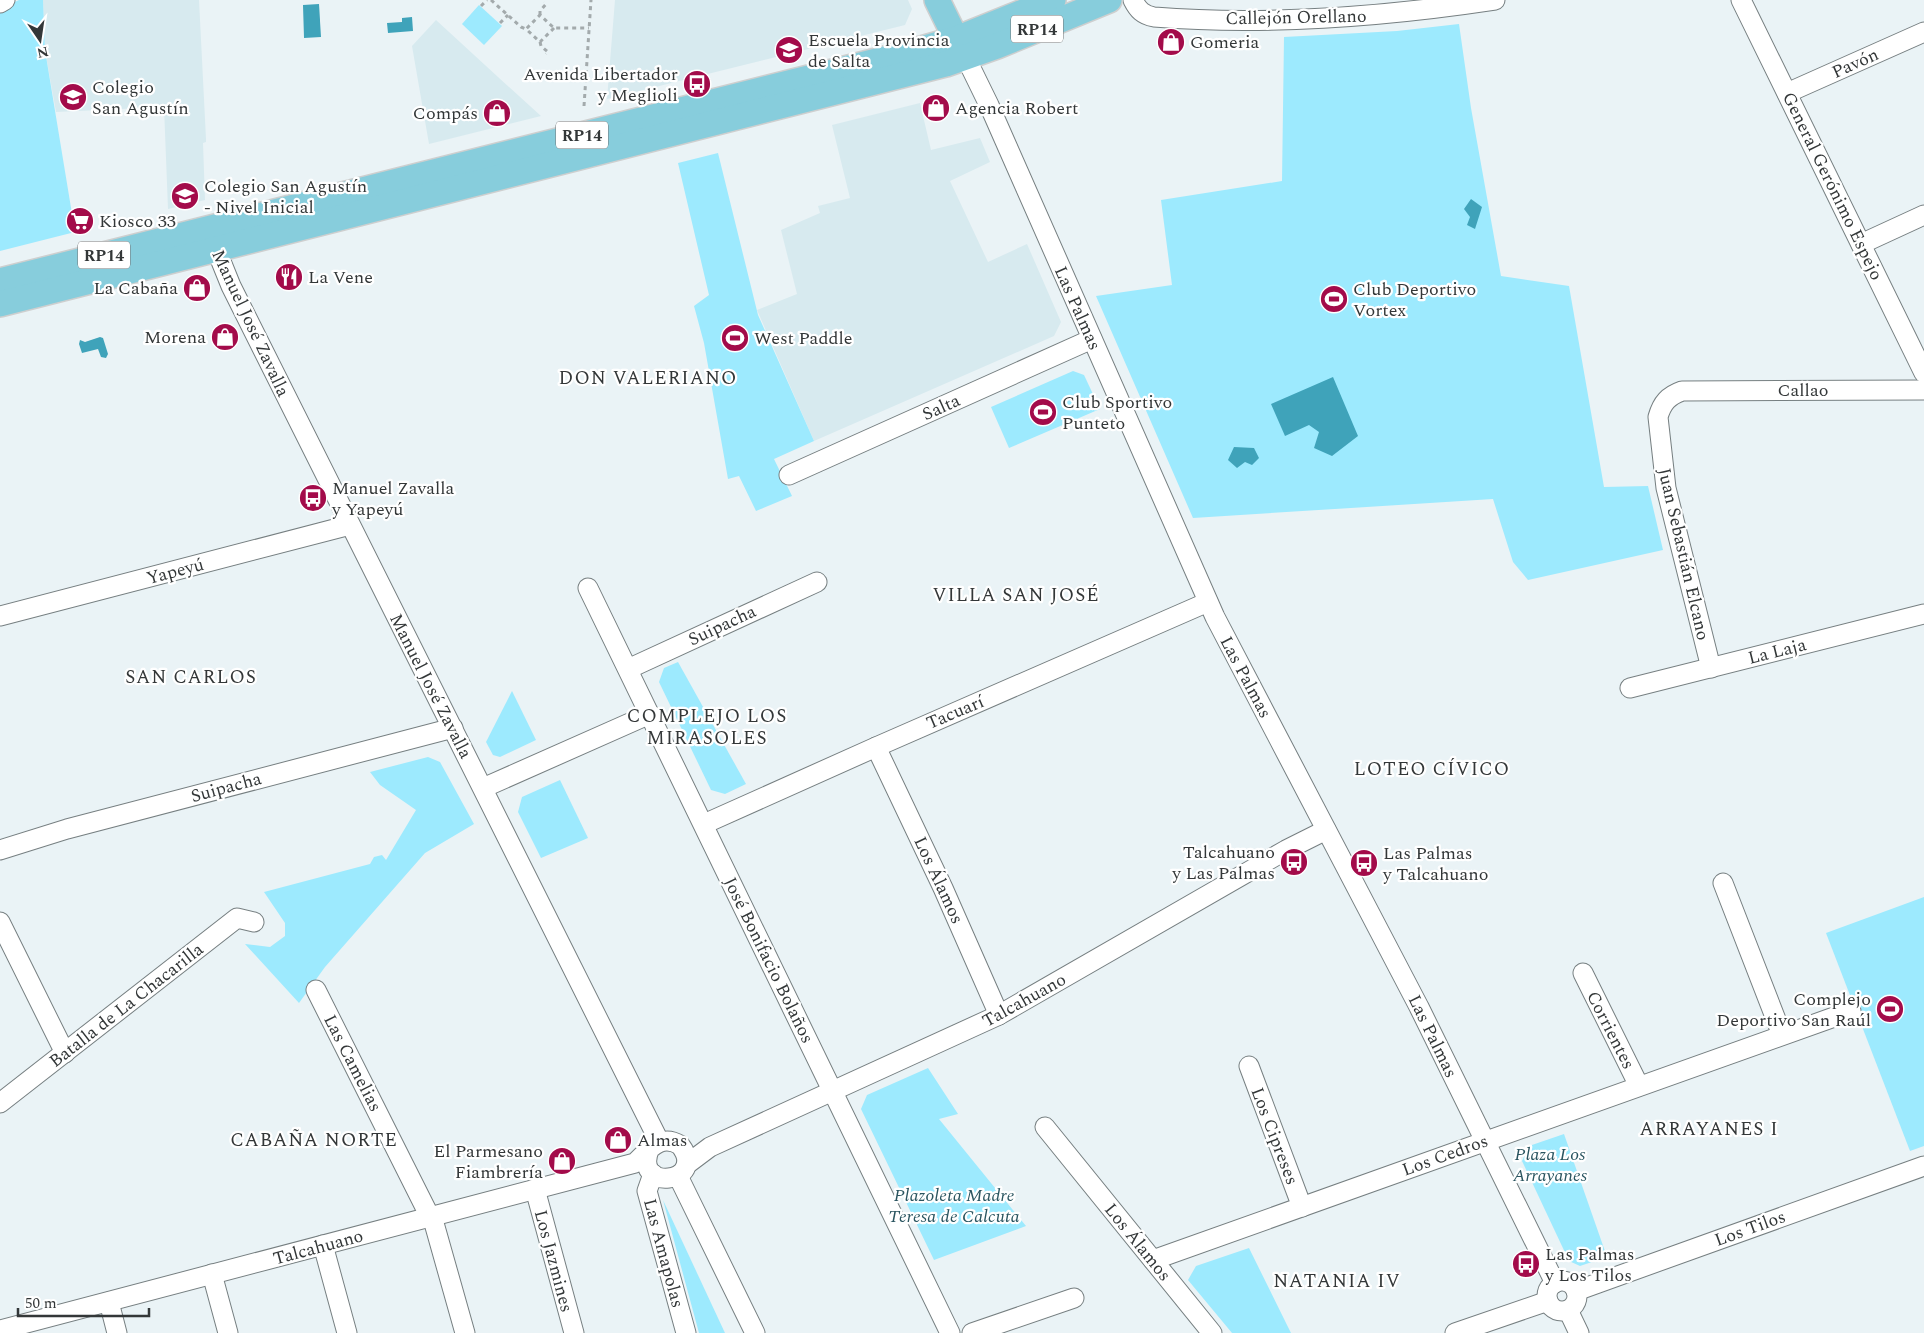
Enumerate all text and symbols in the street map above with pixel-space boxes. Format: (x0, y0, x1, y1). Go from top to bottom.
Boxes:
street label: Callejón Orellano (1225, 3, 1367, 32)
north arrow (15, 15, 65, 65)
road number: RP14 (1011, 15, 1063, 42)
place label: Escuela Provincia de Salta (808, 27, 950, 75)
shop icon: Gomeria (1156, 27, 1186, 57)
place label: Gomeria (1190, 29, 1260, 56)
school or university icon: Escuela Provincia de Salta (774, 35, 804, 65)
text: N (35, 41, 51, 64)
street label: Pavón (1827, 41, 1883, 86)
place label: Avenida Libertador y Meglioli (523, 61, 678, 109)
bus stop icon: Avenida Libertador y Meglioli (682, 69, 712, 99)
place label: Colegio San Agustín (92, 74, 189, 122)
school or university icon: Colegio San Agustín (58, 82, 88, 112)
street label: General Gerónimo Espejo (1775, 87, 1890, 285)
shop icon: Agencia Robert (921, 93, 951, 123)
place label: Agencia Robert (955, 95, 1078, 122)
shop icon: Compás (482, 98, 512, 128)
place label: Compás (413, 100, 478, 127)
road number: RP14 (556, 122, 608, 148)
place label: Colegio San Agustín - Nivel Inicial (204, 173, 367, 221)
school or university icon: Colegio San Agustín - Nivel Inicial (170, 181, 200, 211)
supermarket icon: Kiosco 33 (65, 206, 95, 236)
place label: Kiosco 33 (99, 208, 176, 235)
road number: RP14 (78, 242, 130, 268)
street label: Manuel José Zavalla (205, 245, 297, 401)
restaurant icon: La Vene (274, 262, 304, 292)
street label: Las Palmas (1047, 262, 1108, 355)
place label: La Vene (308, 264, 373, 291)
shop icon: La Cabaña (182, 273, 212, 303)
place label: La Cabaña (93, 275, 178, 302)
place label: Club Deportivo Vortex (1353, 276, 1476, 324)
sports icon: Club Deportivo Vortex (1319, 284, 1349, 314)
shop icon: Morena (210, 322, 240, 352)
sports icon: West Paddle (720, 323, 750, 353)
place label: Morena (144, 324, 206, 351)
place label: West Paddle (754, 325, 853, 352)
district label: DON VALERIANO (559, 364, 737, 393)
street label: Callao (1778, 377, 1828, 404)
street label: Salta (918, 387, 965, 428)
place label: Club Sportivo Punteto (1062, 389, 1172, 437)
sports icon: Club Sportivo Punteto (1028, 397, 1058, 427)
street label: Juan Sebastián Elcano (1651, 465, 1717, 643)
place label: Manuel Zavalla y Yapeyú (331, 475, 455, 523)
bus stop icon: Manuel Zavalla y Yapeyú (298, 483, 328, 513)
street label: Yapeyú (144, 551, 207, 592)
district label: VILLA SAN JOSÉ (932, 581, 1100, 610)
street label: Suipacha (684, 598, 761, 653)
street label: Manuel José Zavalla (382, 609, 479, 764)
street label: Las Palmas (1213, 631, 1279, 723)
street label: La Laja (1745, 631, 1809, 672)
district label: SAN CARLOS (125, 663, 257, 692)
street label: Tacuarí (922, 688, 990, 737)
district label: COMPLEJO LOS MIRASOLES (627, 702, 787, 753)
district label: LOTEO CÍVICO (1354, 755, 1510, 784)
street label: Suipacha (188, 765, 265, 810)
street label: Los Álamos (906, 832, 971, 928)
place label: Talcahuano y Las Palmas (1171, 839, 1275, 887)
place label: Las Palmas y Talcahuano (1382, 840, 1488, 888)
bus stop icon: Talcahuano y Las Palmas (1279, 847, 1309, 877)
bus stop icon: Las Palmas y Talcahuano (1349, 848, 1379, 878)
street label: José Bonifacio Bolaños (716, 872, 821, 1048)
street label: Batalla de La Chacarilla (43, 936, 209, 1074)
street label: Talcahuano (977, 966, 1071, 1035)
street label: Corrientes (1579, 986, 1642, 1074)
place label: Complejo Deportivo San Raúl (1716, 986, 1871, 1034)
street label: Las Palmas (1401, 990, 1464, 1082)
sports icon: Complejo Deportivo San Raúl (1875, 994, 1905, 1024)
street label: Las Camelias (316, 1010, 389, 1117)
street label: Los Cipreses (1244, 1084, 1305, 1189)
district label: ARRAYANES I (1639, 1115, 1779, 1144)
shop icon: Almas (603, 1125, 633, 1155)
district label: CABAÑA NORTE (230, 1126, 398, 1155)
place label: Almas (637, 1127, 688, 1154)
street label: Los Cedros (1398, 1127, 1492, 1184)
place label: El Parmesano Fiambrería (433, 1138, 543, 1186)
park label: Plaza Los Arrayanes (1512, 1141, 1588, 1189)
shop icon: El Parmesano Fiambrería (547, 1146, 577, 1176)
park label: Plazoleta Madre Teresa de Calcuta (888, 1182, 1020, 1230)
street label: Las Amapolas (636, 1196, 691, 1311)
street label: Los Álamos (1098, 1197, 1178, 1287)
street label: Los Tilos (1711, 1203, 1790, 1254)
street label: Los Jazmines (527, 1207, 580, 1315)
street label: Talcahuano (270, 1222, 366, 1272)
place label: Las Palmas y Los Tilos (1544, 1241, 1635, 1289)
bus stop icon: Las Palmas y Los Tilos (1511, 1249, 1541, 1279)
district label: NATANIA IV (1273, 1267, 1401, 1296)
scale bar (18, 1286, 149, 1318)
text: 50 m (25, 1292, 57, 1315)

